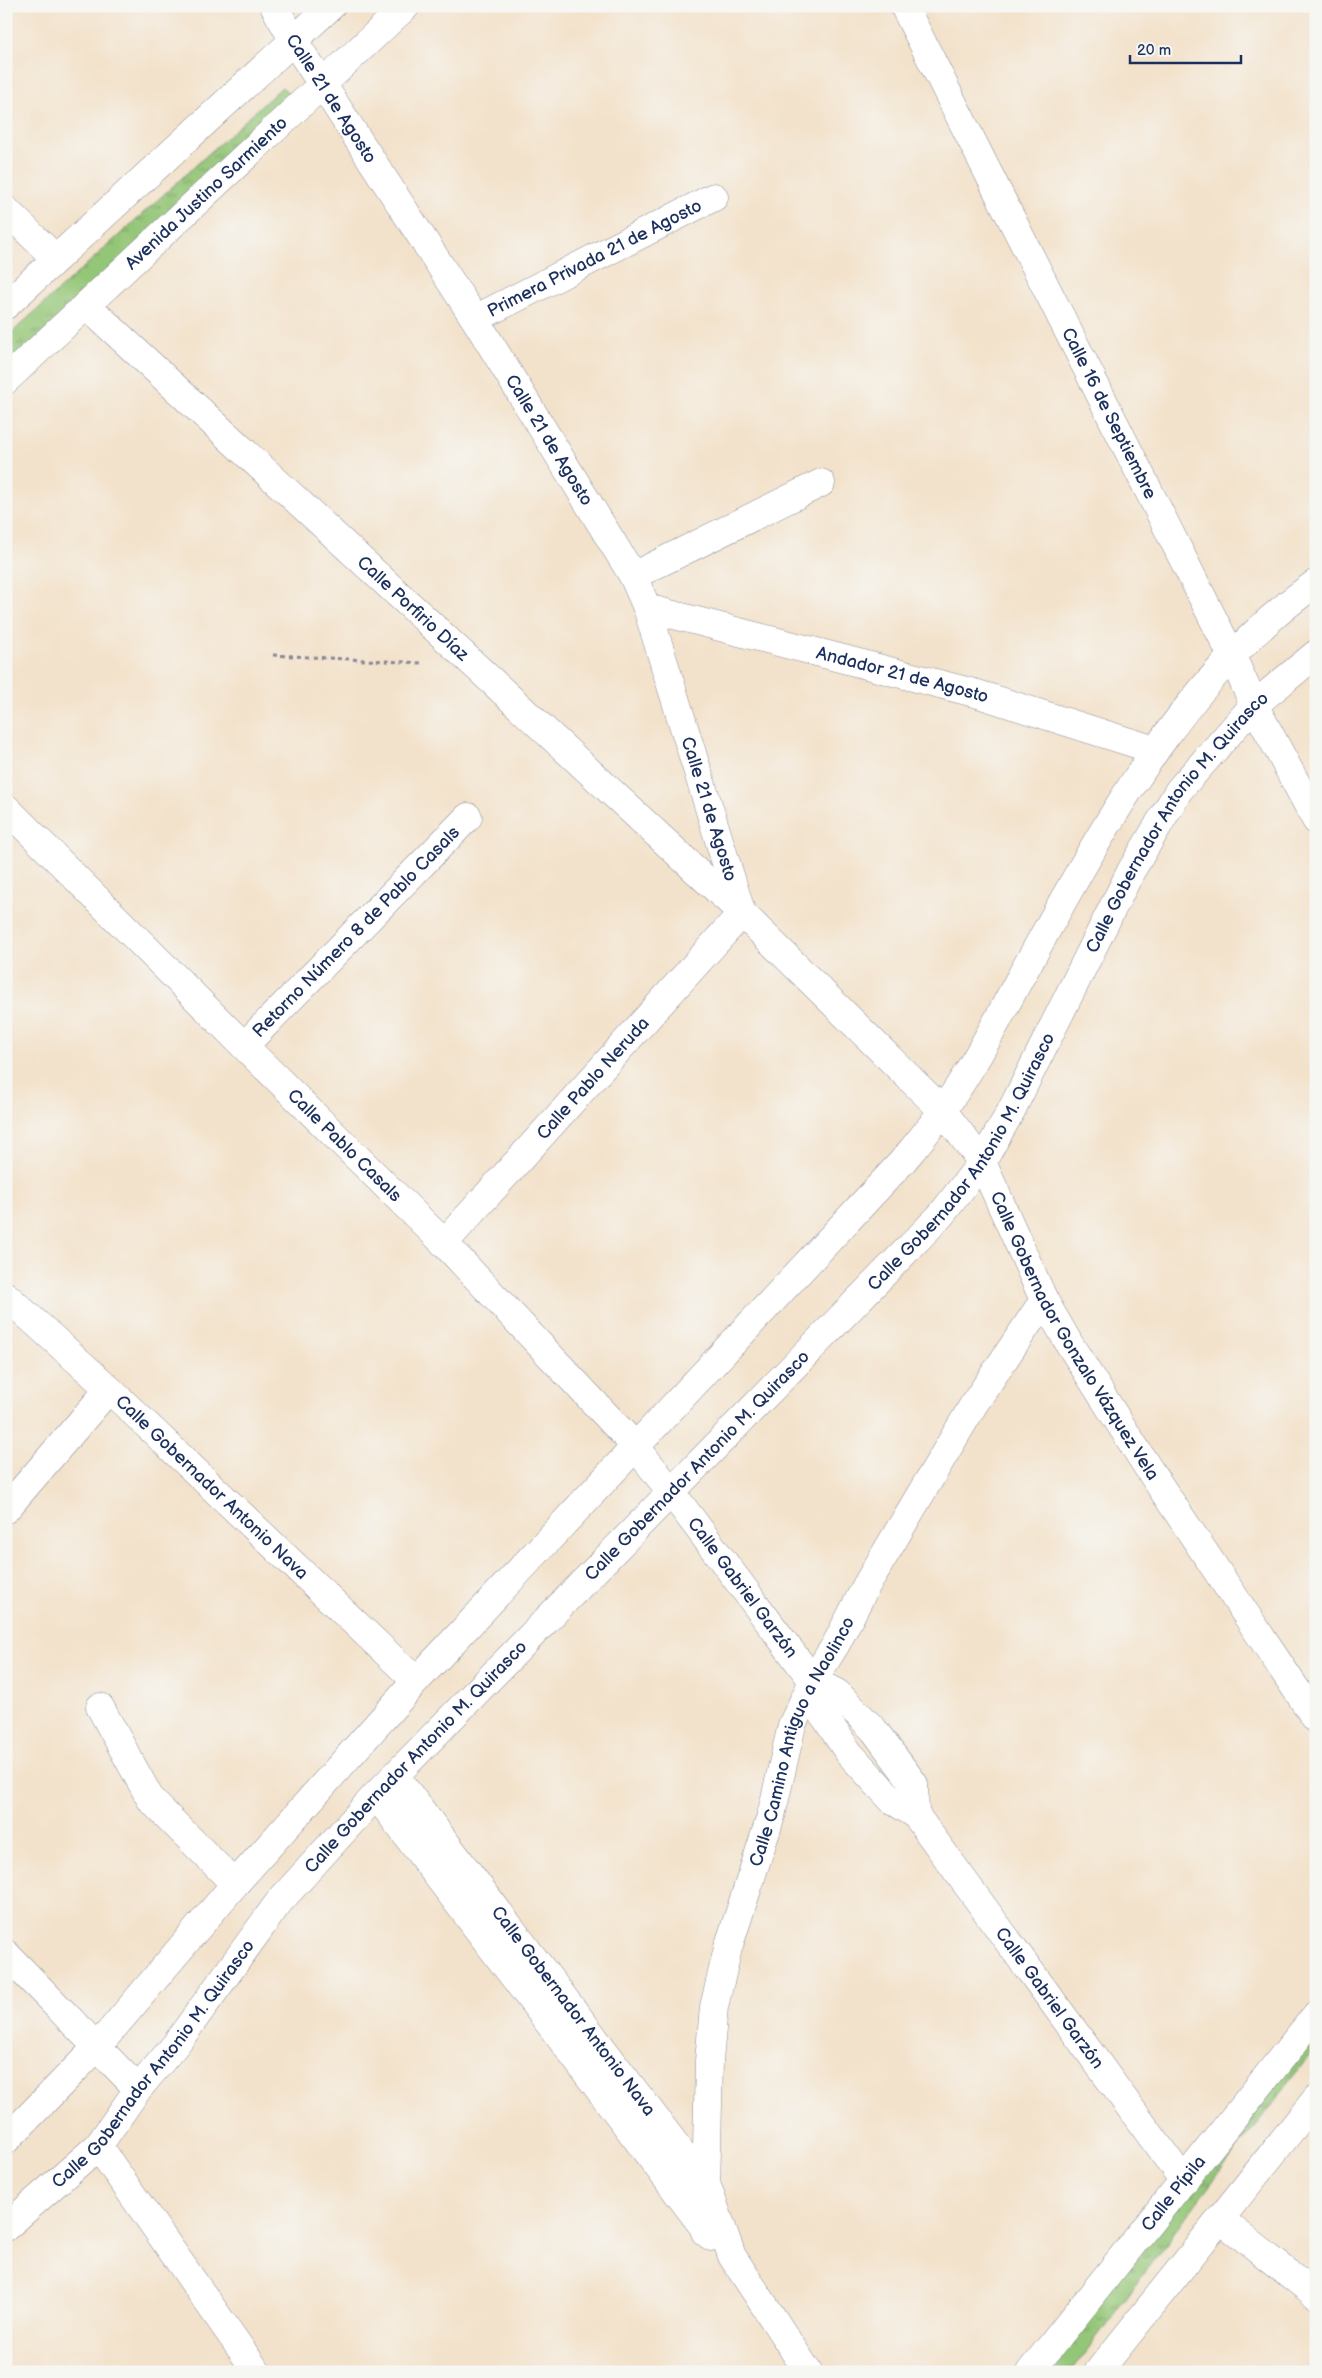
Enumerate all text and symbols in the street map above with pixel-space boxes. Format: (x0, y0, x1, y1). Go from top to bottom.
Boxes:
street label: Calle 21 de Agosto (282, 30, 381, 167)
scale bar (1130, 32, 1241, 64)
text: 20 m (1137, 41, 1171, 60)
street label: Avenida Justino Sarmiento (121, 112, 292, 274)
street label: Primera Privada 21 de Agosto (484, 195, 705, 322)
street label: Calle 16 de Septiembre (1057, 324, 1162, 503)
street label: Calle 21 de Agosto (501, 371, 598, 509)
street label: Calle Porfirio Díaz (353, 551, 474, 665)
street label: Andador 21 de Agosto (814, 642, 991, 707)
street label: Calle Gobernador Antonio M. Quirasco (1081, 687, 1273, 956)
street label: Calle 21 de Agosto (677, 734, 742, 884)
street label: Retorno Número 8 de Pablo Casals (248, 822, 464, 1042)
street label: Calle Pablo Neruda (532, 1013, 653, 1144)
street label: Calle Gobernador Antonio M. Quirasco (863, 1029, 1059, 1295)
street label: Calle Pablo Casals (283, 1085, 406, 1206)
street label: Calle Gobernador Gonzalo Vázquez Vela (986, 1188, 1164, 1484)
street label: Calle Gobernador Antonio M. Quirasco (580, 1346, 814, 1585)
street label: Calle Gobernador Antonio Nava (111, 1390, 313, 1584)
street label: Calle Gabriel Garzón (683, 1513, 802, 1662)
street label: Calle Camino Antiguo a Naolinco (745, 1613, 859, 1869)
street label: Calle Gobernador Antonio M. Quirasco (300, 1636, 531, 1877)
street label: Calle Gobernador Antonio Nava (487, 1902, 660, 2120)
street label: Calle Gabriel Garzón (991, 1923, 1108, 2073)
street label: Calle Gobernador Antonio M. Quirasco (47, 1936, 259, 2192)
street label: Calle Pípila (1137, 2151, 1210, 2235)

